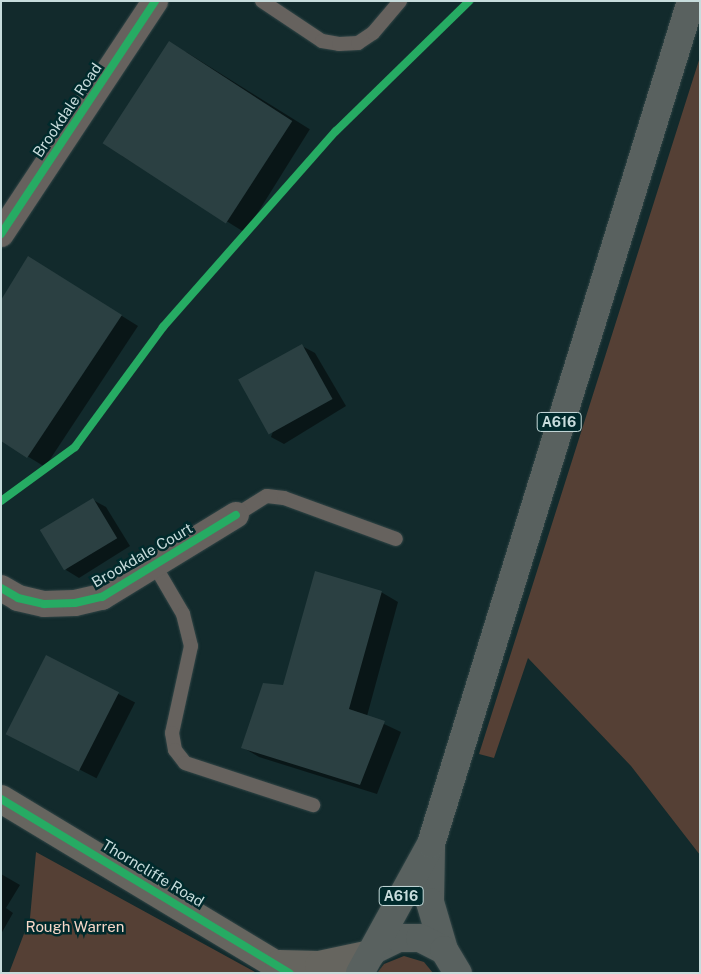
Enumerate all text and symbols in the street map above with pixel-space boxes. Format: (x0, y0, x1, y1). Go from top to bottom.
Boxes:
street label: Brookdale Road (29, 59, 105, 161)
road number: A616 (536, 411, 582, 434)
street label: Brookdale Court (88, 519, 196, 591)
street label: Thorncliffe Road (99, 835, 207, 911)
road number: A616 (378, 884, 424, 908)
park label: Rough Warren (25, 918, 125, 936)

